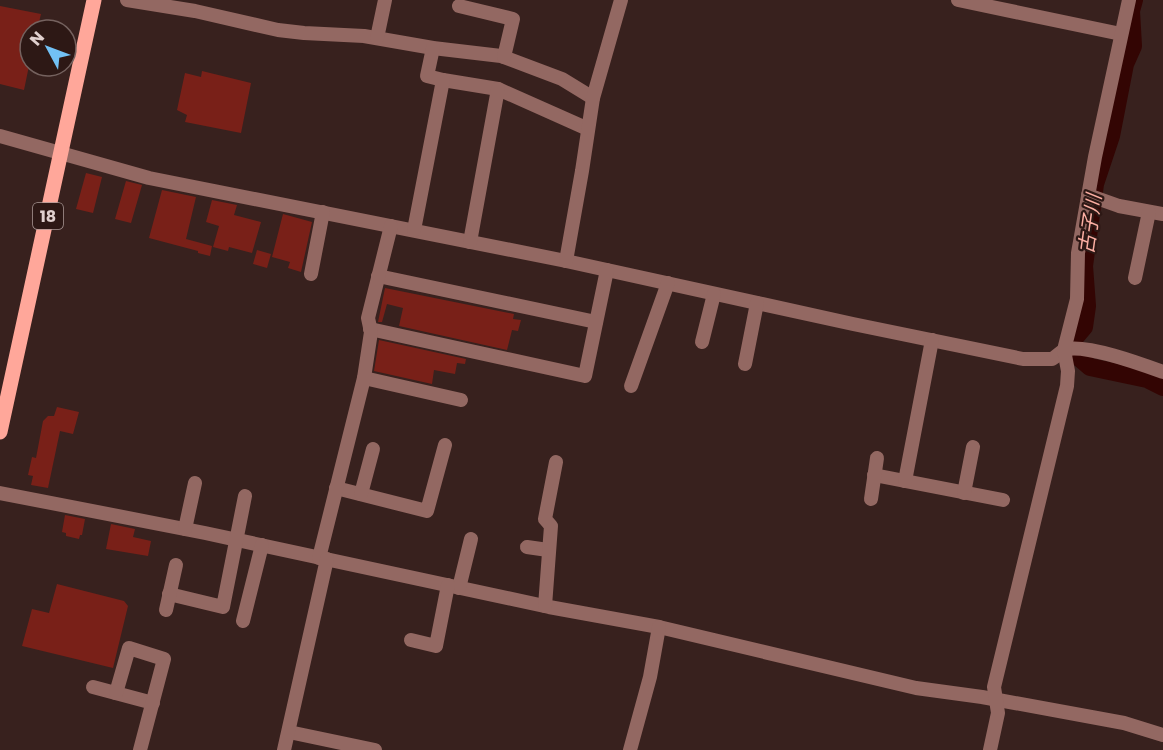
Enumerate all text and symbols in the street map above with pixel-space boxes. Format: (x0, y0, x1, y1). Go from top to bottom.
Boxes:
north arrow (18, 18, 78, 78)
text: N (24, 26, 50, 51)
water label: 古子川 (1072, 190, 1108, 256)
road number: 18 (33, 203, 63, 229)

